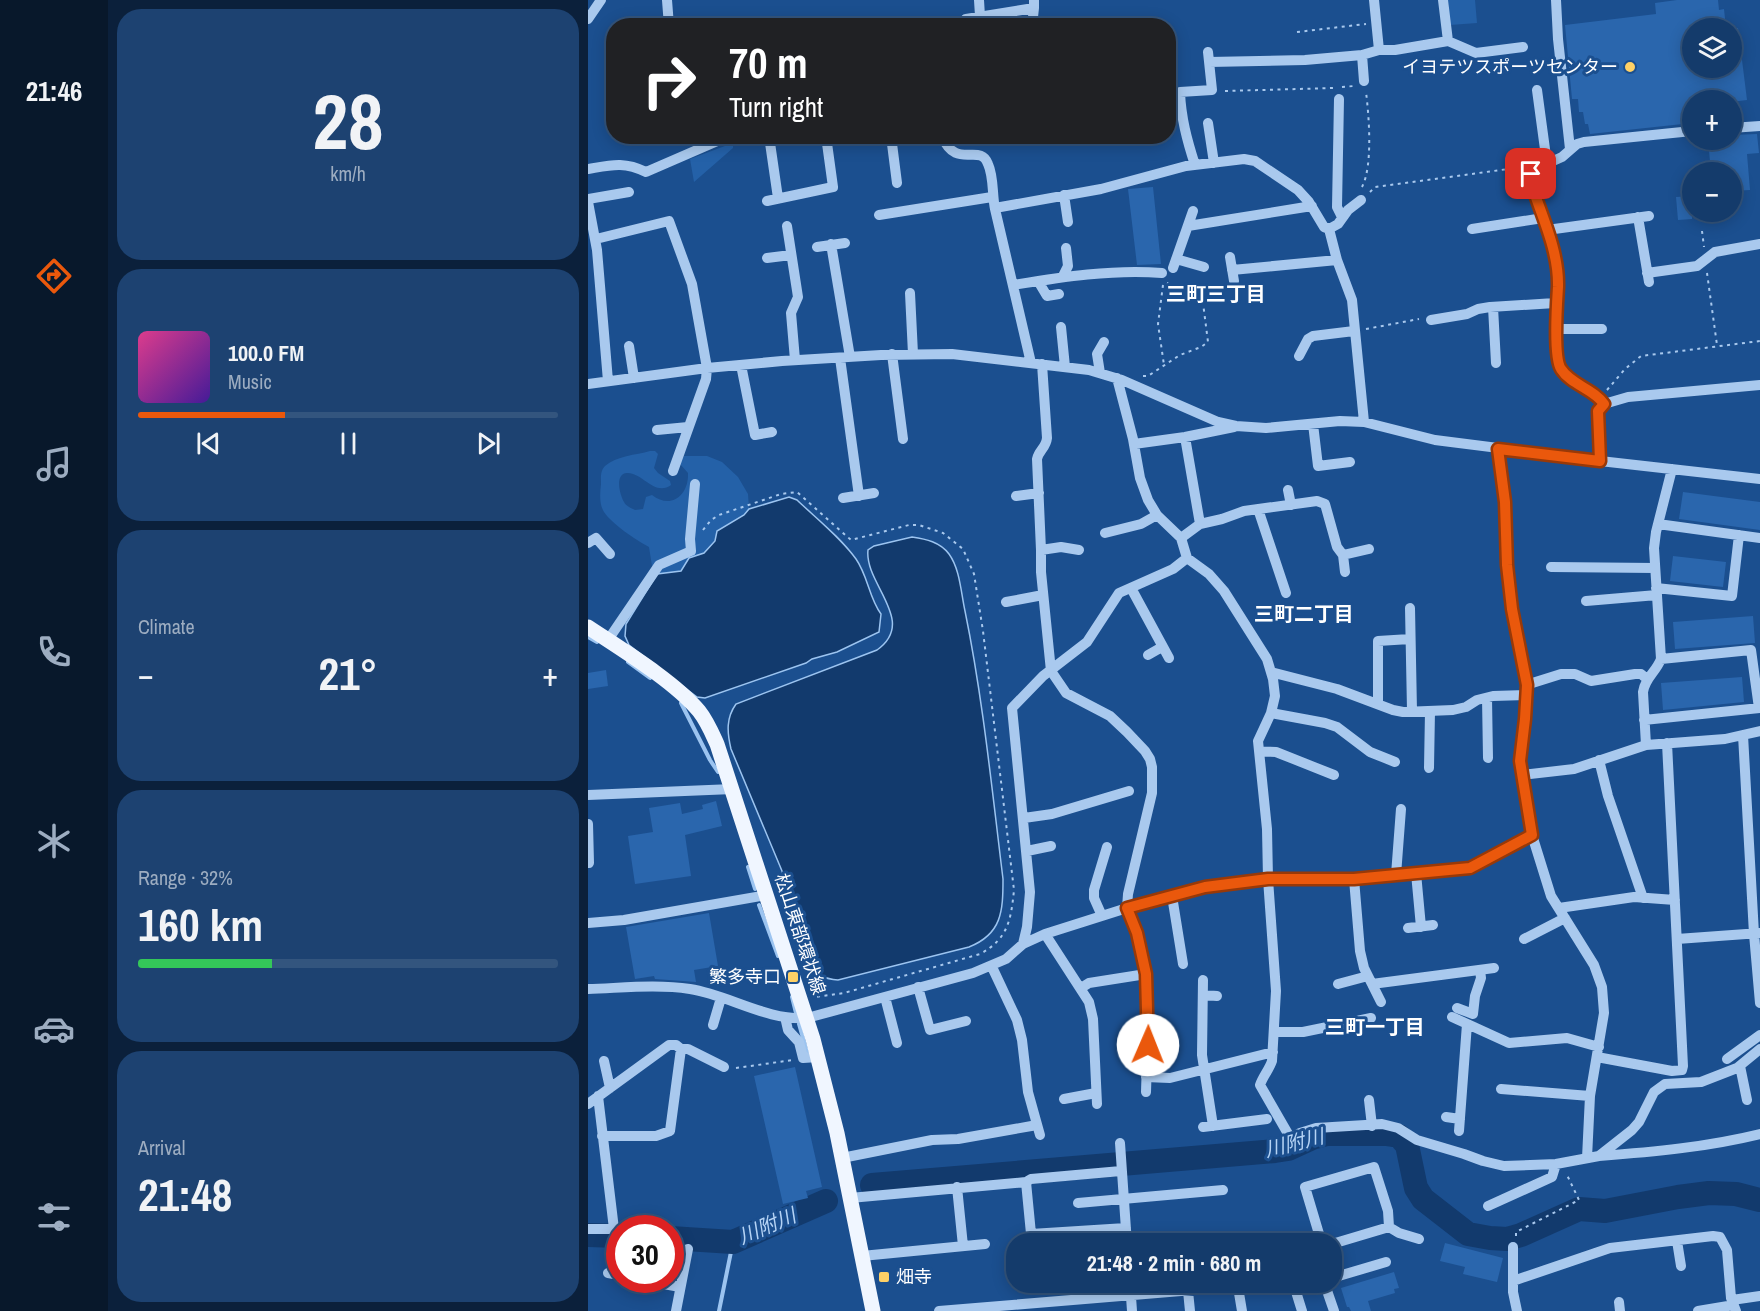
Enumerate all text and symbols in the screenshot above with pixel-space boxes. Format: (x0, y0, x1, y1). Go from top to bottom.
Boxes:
map controls (1682, 18, 1742, 222)
button: layers (1682, 18, 1742, 78)
text: 70 m (729, 35, 808, 91)
icon: right (630, 42, 708, 120)
place label: イヨテツスポーツセンター (1402, 54, 1618, 79)
marker: イヨテツスポーツセンター (1623, 60, 1637, 74)
text: 28 (312, 68, 384, 173)
text: 21:46 (26, 73, 82, 109)
text: Turn right (729, 89, 823, 125)
button: + (1682, 90, 1742, 150)
pin (1505, 148, 1556, 199)
icon: arrive (1514, 157, 1547, 190)
text: km/h (330, 160, 366, 187)
button: − (1682, 162, 1742, 222)
icon: directions (33, 255, 75, 297)
district label: 三町三丁目 (1166, 280, 1266, 307)
text: 100.0 FM (228, 338, 304, 368)
text: Music (228, 368, 272, 395)
icon: previous (192, 427, 225, 460)
icon: pause (332, 427, 365, 460)
icon: next (472, 427, 505, 460)
icon: music (33, 443, 75, 485)
district label: 三町二丁目 (1254, 600, 1354, 627)
text: Climate (138, 613, 195, 640)
icon: phone (33, 631, 75, 673)
text: 21° (318, 643, 378, 704)
text: − (138, 652, 154, 696)
text: + (542, 652, 558, 696)
icon: climate (33, 820, 75, 862)
text: Range · 32% (138, 864, 233, 891)
street label: 松山東部環状線 (769, 870, 832, 998)
text: 160 km (138, 894, 263, 955)
place label: 繁多寺口 (709, 964, 781, 989)
marker: 繁多寺口 (786, 970, 800, 984)
icon: car (33, 1008, 75, 1050)
position arrow (1116, 1013, 1180, 1077)
district label: 三町一丁目 (1325, 1013, 1425, 1040)
water label: 川附川 (1262, 1122, 1328, 1163)
text: Arrival (138, 1134, 185, 1161)
text: 21:48 (138, 1164, 232, 1225)
icon: filters (33, 1196, 75, 1238)
water label: 川附川 (734, 1201, 802, 1250)
speed limit sign: 30 (606, 1215, 684, 1293)
text: 21:48 · 2 min · 680 m (1087, 1248, 1261, 1278)
place label: 畑寺 (896, 1264, 932, 1289)
marker: 畑寺 (877, 1270, 891, 1284)

